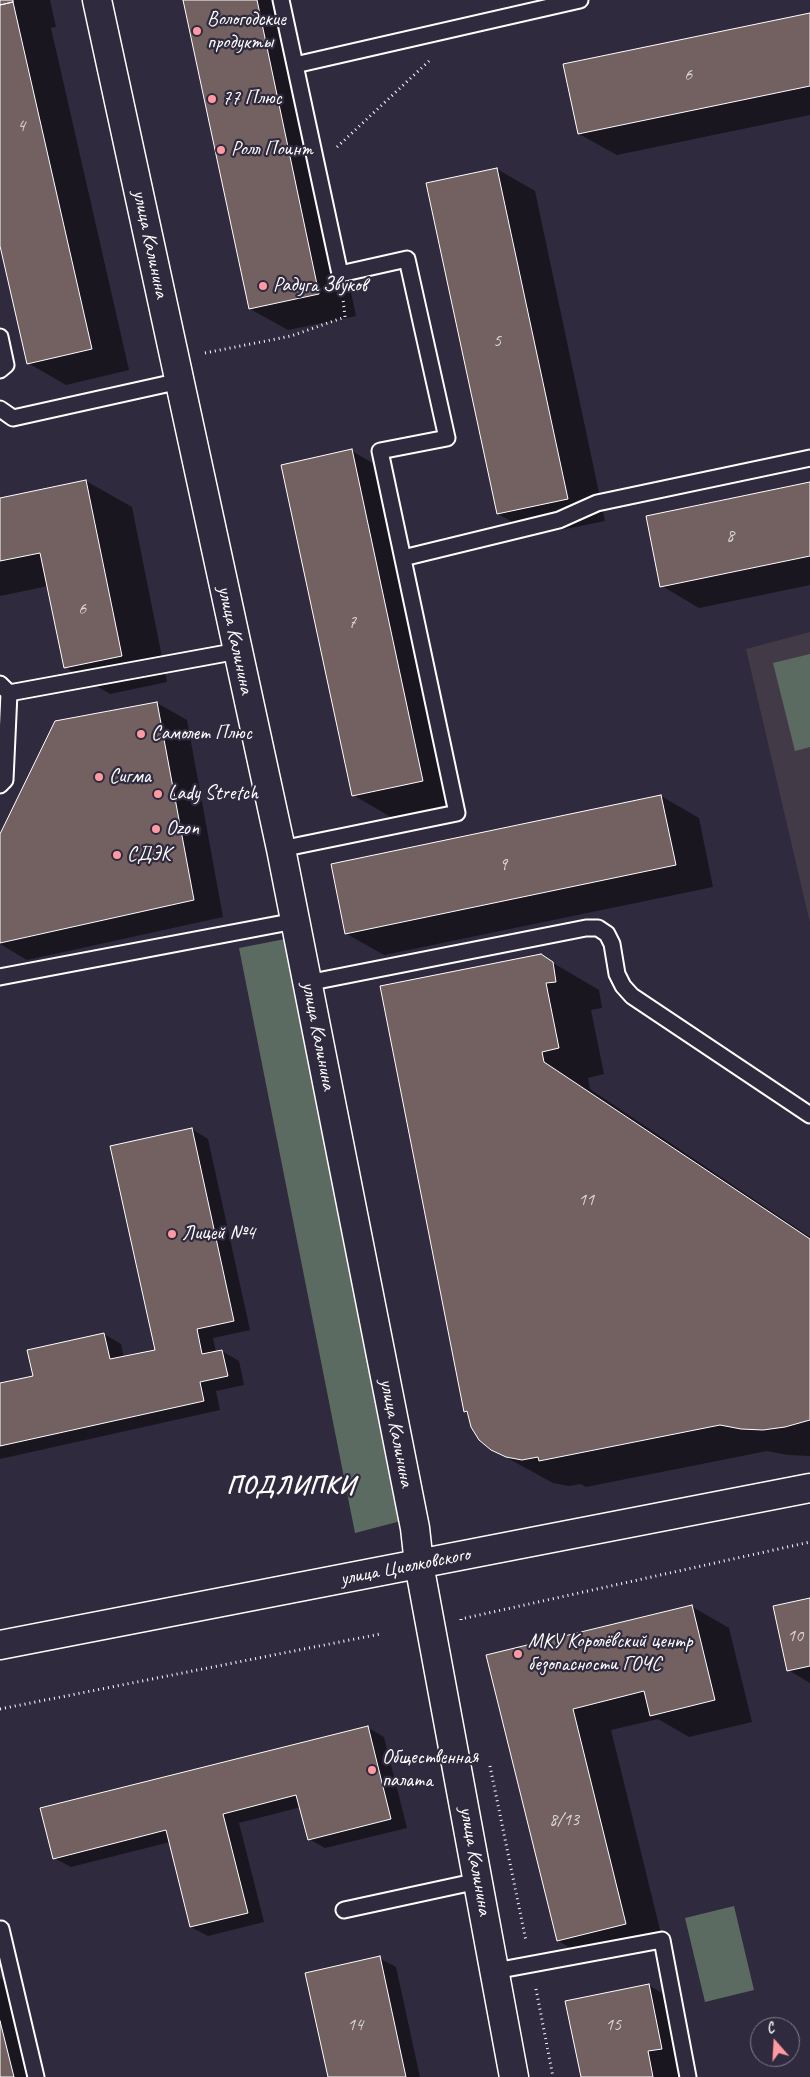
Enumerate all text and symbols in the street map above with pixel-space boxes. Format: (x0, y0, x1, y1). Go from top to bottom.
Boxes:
place label: Вологодские продукты (207, 8, 286, 55)
marker: Вологодские продукты (191, 25, 203, 37)
house number: 6 (684, 64, 692, 86)
place label: 77 Плюс (222, 87, 282, 111)
marker: 77 Плюс (206, 93, 218, 105)
house number: 4 (17, 115, 25, 137)
place label: Ролл Поинт (231, 138, 313, 162)
marker: Ролл Поинт (215, 144, 227, 156)
street label: улица Калинина (127, 188, 173, 300)
place label: Радуга Звуков (273, 274, 367, 298)
marker: Радуга Звуков (257, 280, 269, 292)
house number: 5 (493, 330, 501, 352)
house number: 8 (726, 525, 734, 547)
street label: улица Калинина (212, 584, 258, 696)
house number: 6 (78, 598, 86, 620)
house number: 7 (348, 612, 356, 634)
place label: Самолет Плюс (151, 722, 252, 746)
marker: Самолет Плюс (135, 728, 147, 740)
place label: Сигма (109, 765, 151, 789)
marker: Сигма (93, 771, 105, 783)
place label: Lady Stretch (168, 782, 258, 806)
marker: Lady Stretch (152, 788, 164, 800)
place label: Ozon (166, 817, 199, 841)
marker: Ozon (150, 823, 162, 835)
place label: СДЭК (127, 843, 171, 867)
marker: СДЭК (111, 849, 123, 861)
house number: 9 (499, 854, 507, 876)
street label: улица Калинина (296, 980, 340, 1092)
house number: 11 (578, 1189, 594, 1211)
place label: Лицей №4 (182, 1222, 255, 1246)
marker: Лицей №4 (166, 1228, 178, 1240)
street label: улица Калинина (374, 1377, 418, 1489)
district label: ПОДЛИПКИ (223, 1471, 359, 1501)
street label: улица Циолковского (338, 1543, 472, 1591)
house number: 10 (787, 1625, 803, 1647)
place label: МКУ Королёвский центр безопасности ГОЧС (528, 1630, 693, 1677)
marker: МКУ Королёвский центр безопасности ГОЧС (512, 1648, 524, 1660)
place label: Общественная палата (382, 1746, 478, 1793)
marker: Общественная палата (366, 1764, 378, 1776)
street label: улица Калинина (454, 1805, 496, 1917)
house number: 8/13 (549, 1809, 579, 1831)
house number: 14 (347, 2014, 363, 2036)
house number: 15 (605, 2014, 621, 2036)
north arrow (750, 2017, 800, 2067)
text: С (764, 2019, 776, 2037)

